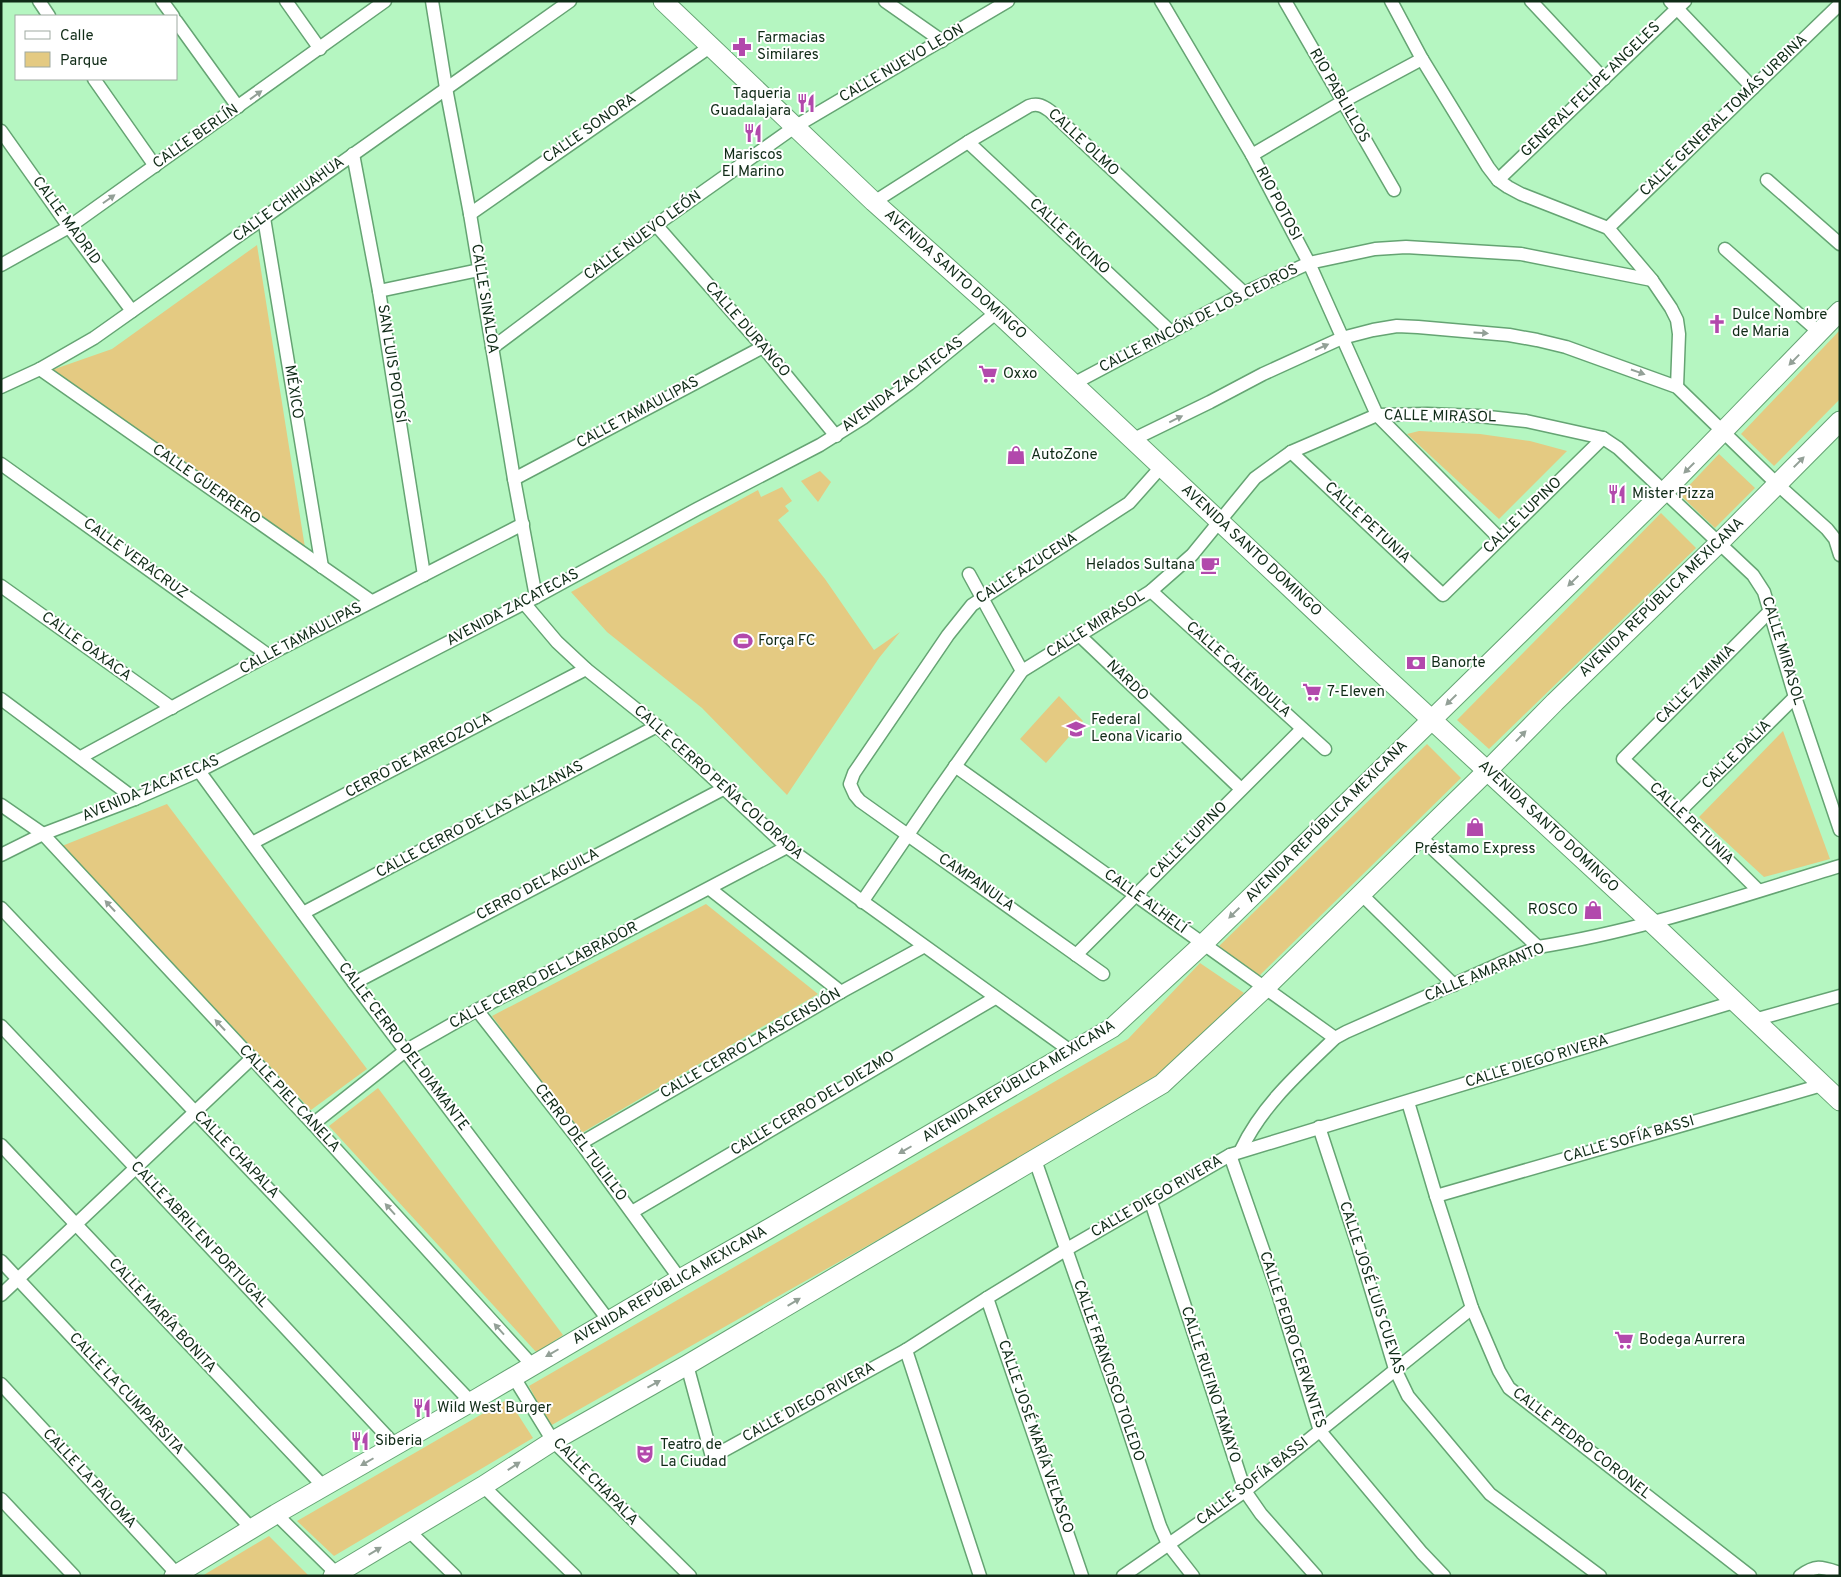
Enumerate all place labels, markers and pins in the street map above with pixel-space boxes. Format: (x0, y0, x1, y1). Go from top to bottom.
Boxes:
place label: Farmacias Similares (757, 29, 825, 65)
pharmacy icon: Farmacias Similares (731, 36, 753, 58)
place label: Taqueria Guadalajara (710, 85, 791, 121)
restaurant icon: Taqueria Guadalajara (795, 92, 817, 114)
restaurant icon: Mariscos El Marino (742, 122, 764, 144)
place label: Mariscos El Marino (722, 146, 784, 182)
place label: Dulce Nombre de Maria (1732, 306, 1827, 342)
church icon: Dulce Nombre de Maria (1706, 313, 1728, 335)
supermarket icon: Oxxo (977, 363, 999, 385)
place label: Oxxo (1003, 365, 1037, 384)
shop icon: AutoZone (1005, 444, 1027, 466)
place label: AutoZone (1031, 446, 1098, 465)
restaurant icon: Mister Pizza (1606, 483, 1628, 505)
place label: Mister Pizza (1632, 485, 1714, 504)
cafe icon: Helados Sultana (1199, 554, 1221, 576)
place label: Helados Sultana (1086, 556, 1195, 575)
sports icon: Força FC (732, 630, 754, 652)
place label: Força FC (758, 632, 815, 651)
bank icon: Banorte (1405, 652, 1427, 674)
place label: Banorte (1431, 654, 1486, 673)
supermarket icon: 7-Eleven (1301, 681, 1323, 703)
place label: 7-Eleven (1327, 683, 1385, 702)
place label: Federal Leona Vicario (1091, 711, 1182, 747)
school or university icon: Federal Leona Vicario (1065, 718, 1087, 740)
shop icon: Préstamo Express (1464, 816, 1486, 838)
place label: Préstamo Express (1415, 840, 1536, 859)
shop icon: ROSCO (1582, 899, 1604, 921)
place label: ROSCO (1528, 901, 1578, 920)
supermarket icon: Bodega Aurrera (1613, 1329, 1635, 1351)
place label: Bodega Aurrera (1639, 1331, 1745, 1350)
restaurant icon: Wild West Burger (411, 1397, 433, 1419)
place label: Wild West Burger (437, 1399, 552, 1418)
restaurant icon: Siberia (349, 1430, 371, 1452)
place label: Siberia (375, 1432, 422, 1451)
place label: Teatro de La Ciudad (660, 1436, 727, 1472)
theatre icon: Teatro de La Ciudad (634, 1443, 656, 1465)

